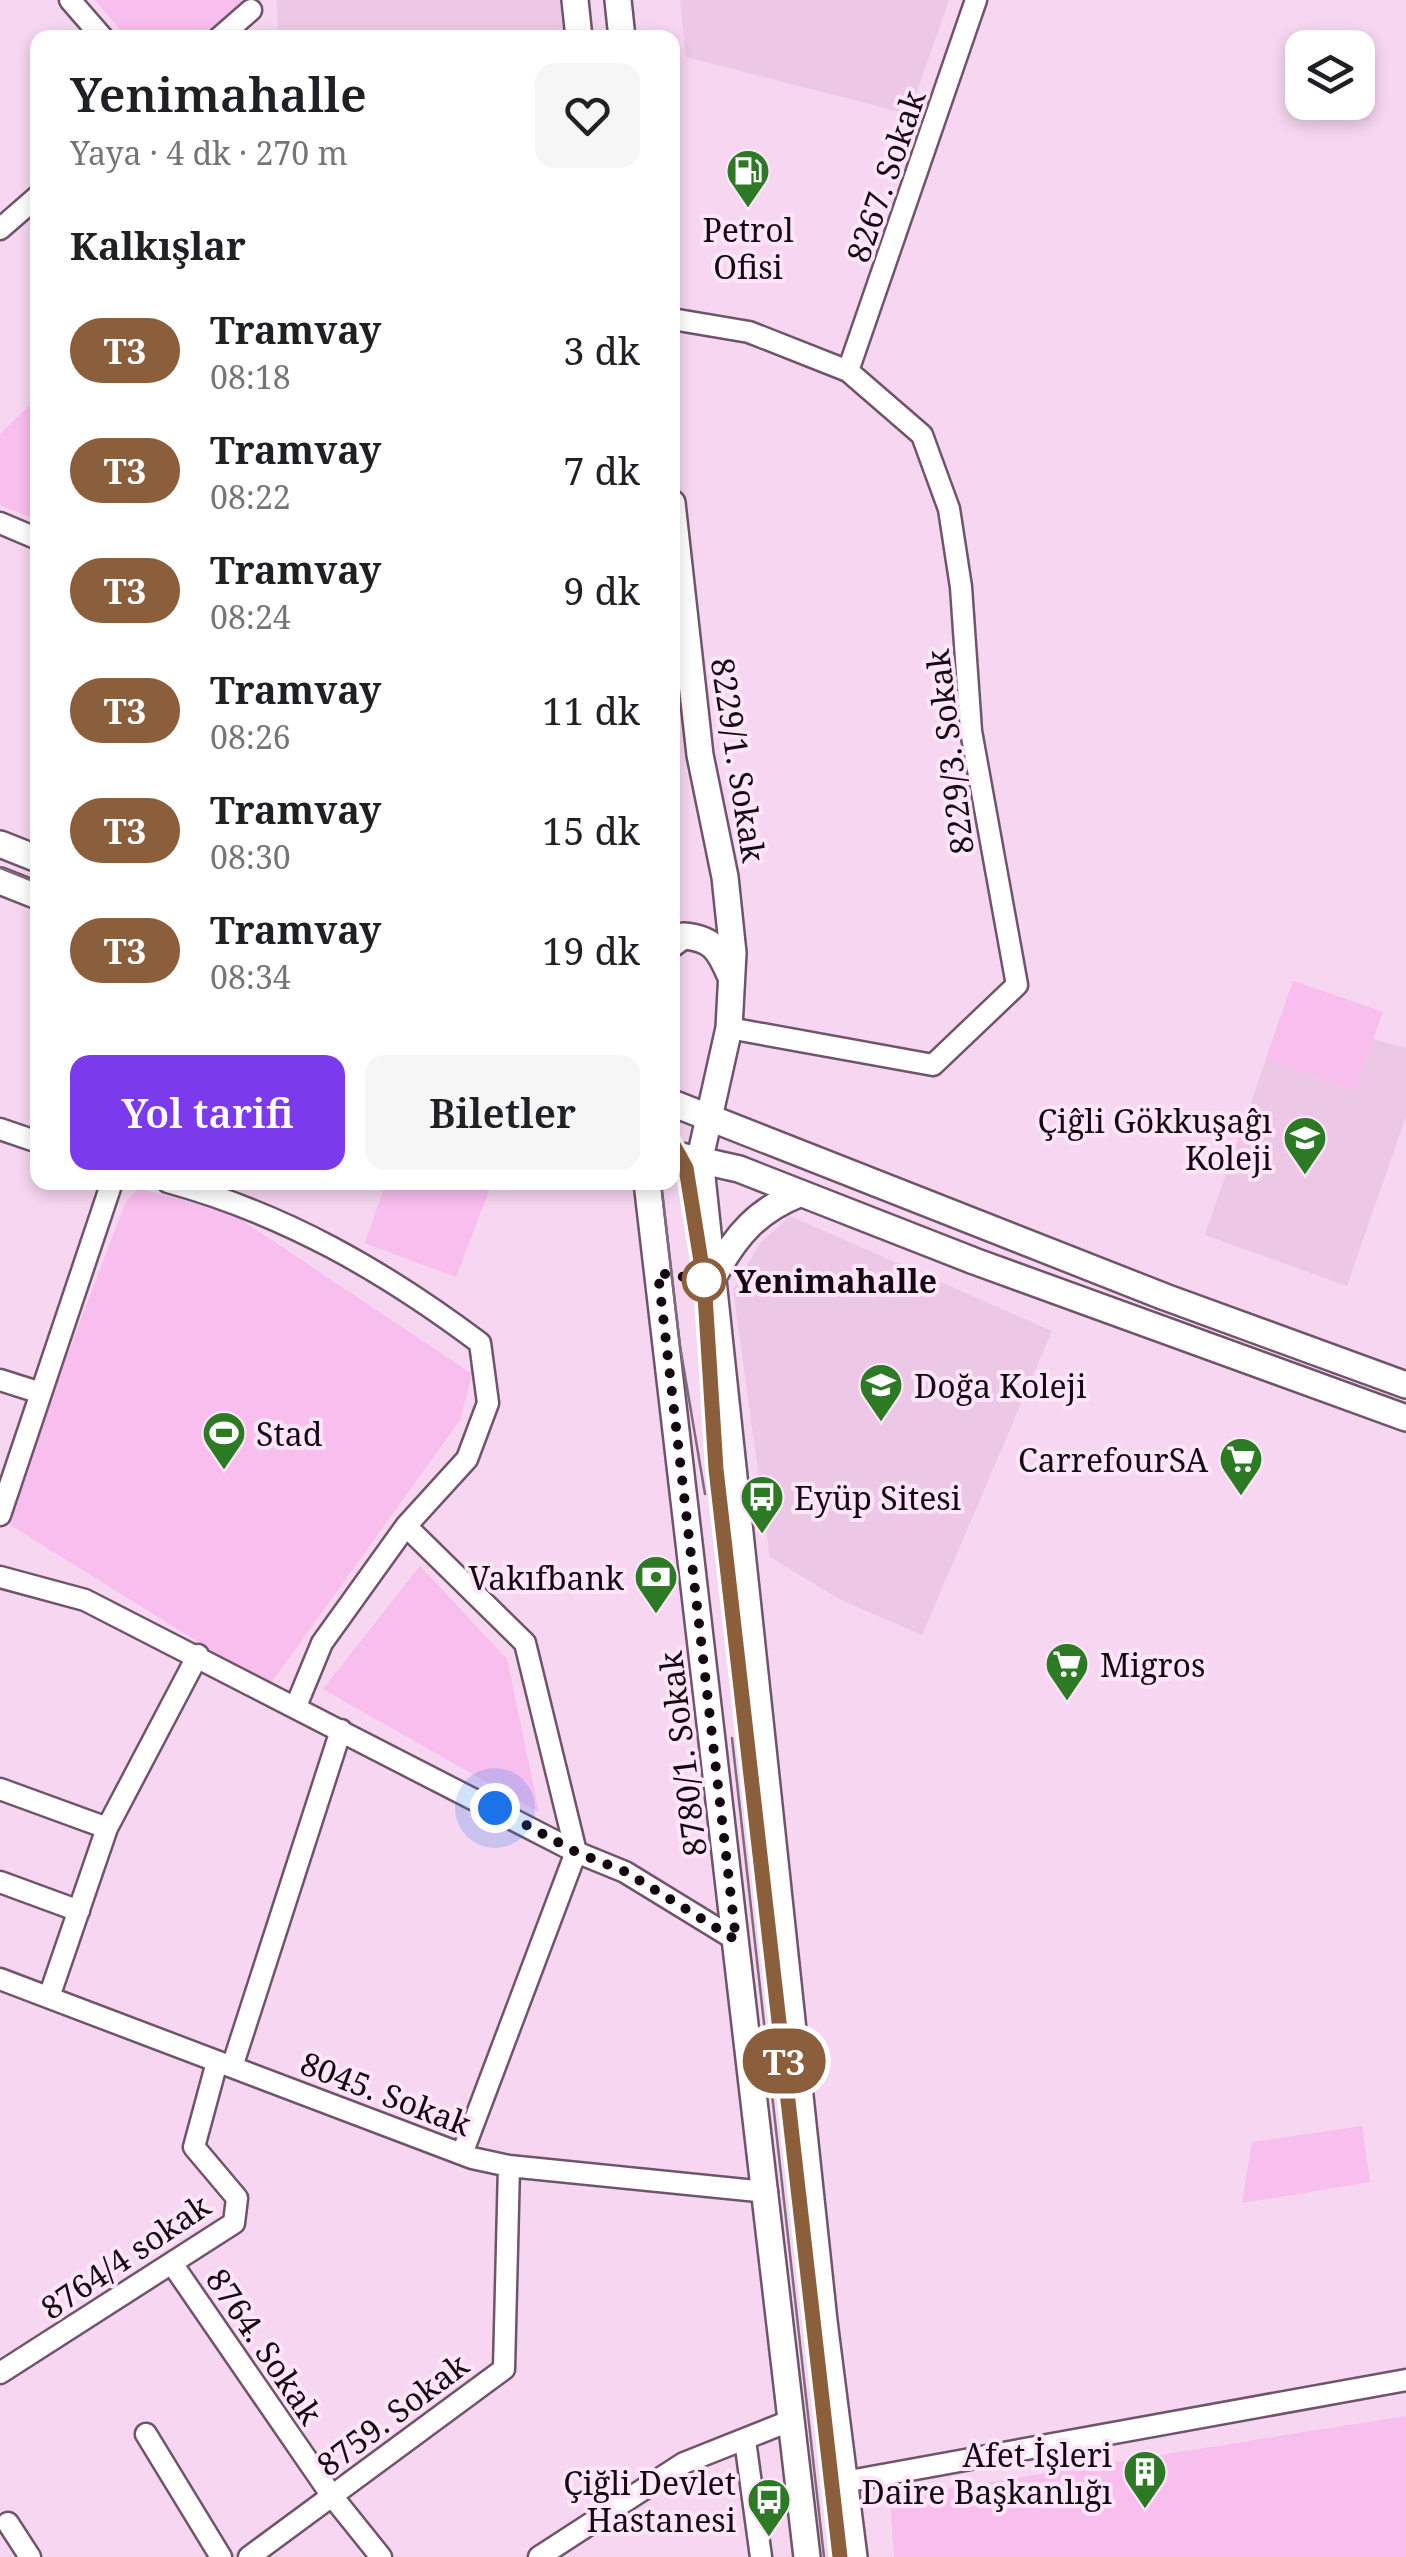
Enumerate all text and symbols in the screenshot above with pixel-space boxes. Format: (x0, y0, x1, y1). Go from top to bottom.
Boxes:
map controls (1285, 30, 1375, 120)
button: layers (1285, 30, 1375, 120)
text: Yenimahalle (70, 61, 367, 126)
button: heart (535, 63, 640, 168)
street label: 8267. Sokak (835, 84, 935, 268)
text: Yaya · 4 dk · 270 m (70, 131, 348, 174)
fuel station icon: Petrol Ofisi (725, 148, 771, 209)
place label: Petrol Ofisi (702, 208, 794, 288)
text: Kalkışlar (70, 219, 246, 271)
text: Tramvay (210, 303, 381, 355)
text: 3 dk (563, 324, 640, 376)
text: T3 (104, 327, 146, 374)
text: 08:18 (210, 355, 291, 398)
text: Tramvay (210, 423, 381, 475)
text: 7 dk (563, 444, 640, 496)
text: T3 (104, 447, 146, 494)
text: 08:22 (210, 475, 291, 518)
text: Tramvay (210, 543, 381, 595)
text: 9 dk (563, 564, 640, 616)
text: T3 (104, 567, 146, 614)
text: 08:24 (210, 595, 291, 638)
street label: 8229/3. Sokak (915, 647, 983, 857)
street label: 8229/1. Sokak (702, 655, 776, 866)
text: Tramvay (210, 663, 381, 715)
text: 11 dk (542, 684, 640, 736)
text: T3 (104, 687, 146, 734)
text: 08:26 (210, 715, 291, 758)
text: Tramvay (210, 783, 381, 835)
text: 15 dk (542, 804, 640, 856)
text: T3 (104, 807, 146, 854)
text: 08:30 (210, 835, 291, 878)
text: Tramvay (210, 903, 381, 955)
text: 19 dk (542, 924, 640, 976)
text: T3 (104, 927, 146, 974)
text: 08:34 (210, 955, 291, 998)
button: Yol tarifi (70, 1055, 345, 1170)
button: Biletler (365, 1055, 640, 1170)
place label: Çiĝli Gökkuşaĝı Koleji (1037, 1099, 1272, 1179)
school or university icon: Çiĝli Gökkuşaĝı Koleji (1282, 1115, 1328, 1176)
marker: Yenimahalle (683, 1259, 725, 1301)
place label: Yenimahalle (734, 1259, 937, 1302)
school or university icon: Doğa Koleji (858, 1362, 904, 1423)
place label: Doğa Koleji (914, 1364, 1086, 1407)
sports icon: Stad (201, 1410, 247, 1471)
place label: Stad (256, 1412, 323, 1455)
supermarket icon: CarrefourSA (1218, 1436, 1264, 1497)
place label: CarrefourSA (1018, 1438, 1208, 1481)
bus stop icon: Eyüp Sitesi (739, 1474, 785, 1535)
place label: Eyüp Sitesi (794, 1476, 961, 1519)
bank icon: Vakıfbank (633, 1554, 679, 1615)
place label: Vakıfbank (469, 1556, 624, 1599)
supermarket icon: Migros (1044, 1641, 1090, 1702)
place label: Migros (1100, 1643, 1205, 1686)
street label: 8780/1. Sokak (648, 1649, 716, 1859)
your location (470, 1783, 520, 1833)
line badge: T3 (739, 2028, 829, 2094)
text: T3 (763, 2038, 805, 2085)
street label: 8045. Sokak (295, 2041, 478, 2145)
street label: 8764/4 sokak (32, 2183, 218, 2328)
street label: 8764. Sokak (197, 2260, 333, 2433)
street label: 8759. Sokak (308, 2343, 477, 2485)
place label: Afet İşleri Daire Başkanlığı (862, 2433, 1112, 2513)
building icon: Afet İşleri Daire Başkanlığı (1122, 2449, 1168, 2510)
place label: Çiğli Devlet Hastanesi (563, 2461, 736, 2541)
bus stop icon: Çiğli Devlet Hastanesi (746, 2477, 792, 2538)

